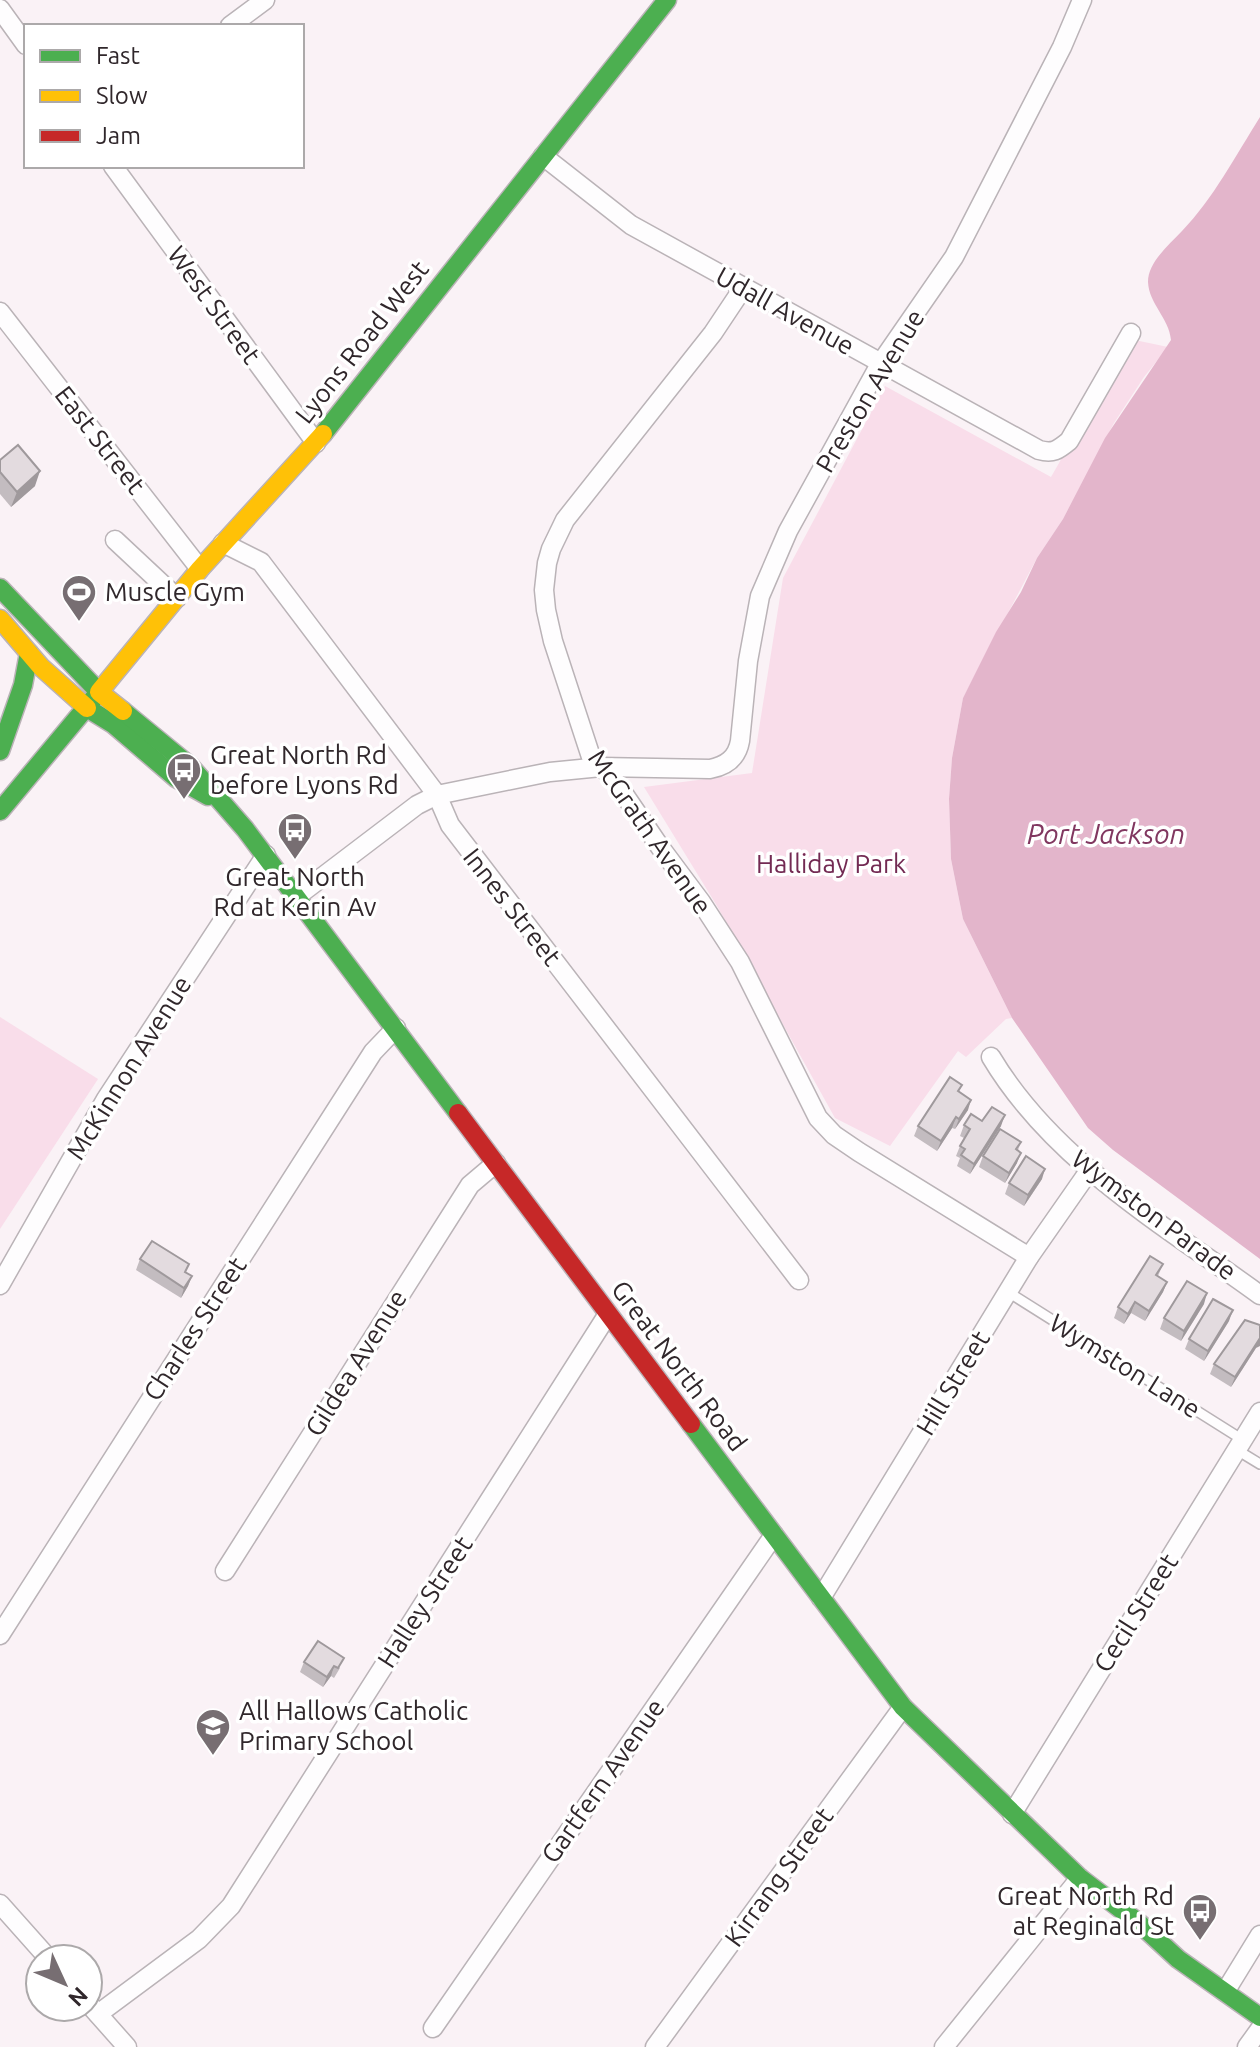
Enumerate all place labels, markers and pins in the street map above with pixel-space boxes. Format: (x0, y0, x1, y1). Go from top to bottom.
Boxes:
sports icon: Muscle Gym (60, 573, 98, 623)
place label: Muscle Gym (105, 577, 245, 606)
place label: Great North Rd before Lyons Rd (210, 740, 399, 799)
bus stop icon: Great North Rd before Lyons Rd (165, 751, 203, 801)
bus stop icon: Great North Rd at Kerin Av (276, 811, 314, 861)
place label: Great North Rd at Kerin Av (214, 862, 377, 921)
place label: All Hallows Catholic Primary School (239, 1696, 468, 1755)
school or university icon: All Hallows Catholic Primary School (194, 1707, 232, 1757)
place label: Great North Rd at Reginald St (997, 1881, 1174, 1940)
bus stop icon: Great North Rd at Reginald St (1181, 1892, 1219, 1942)

